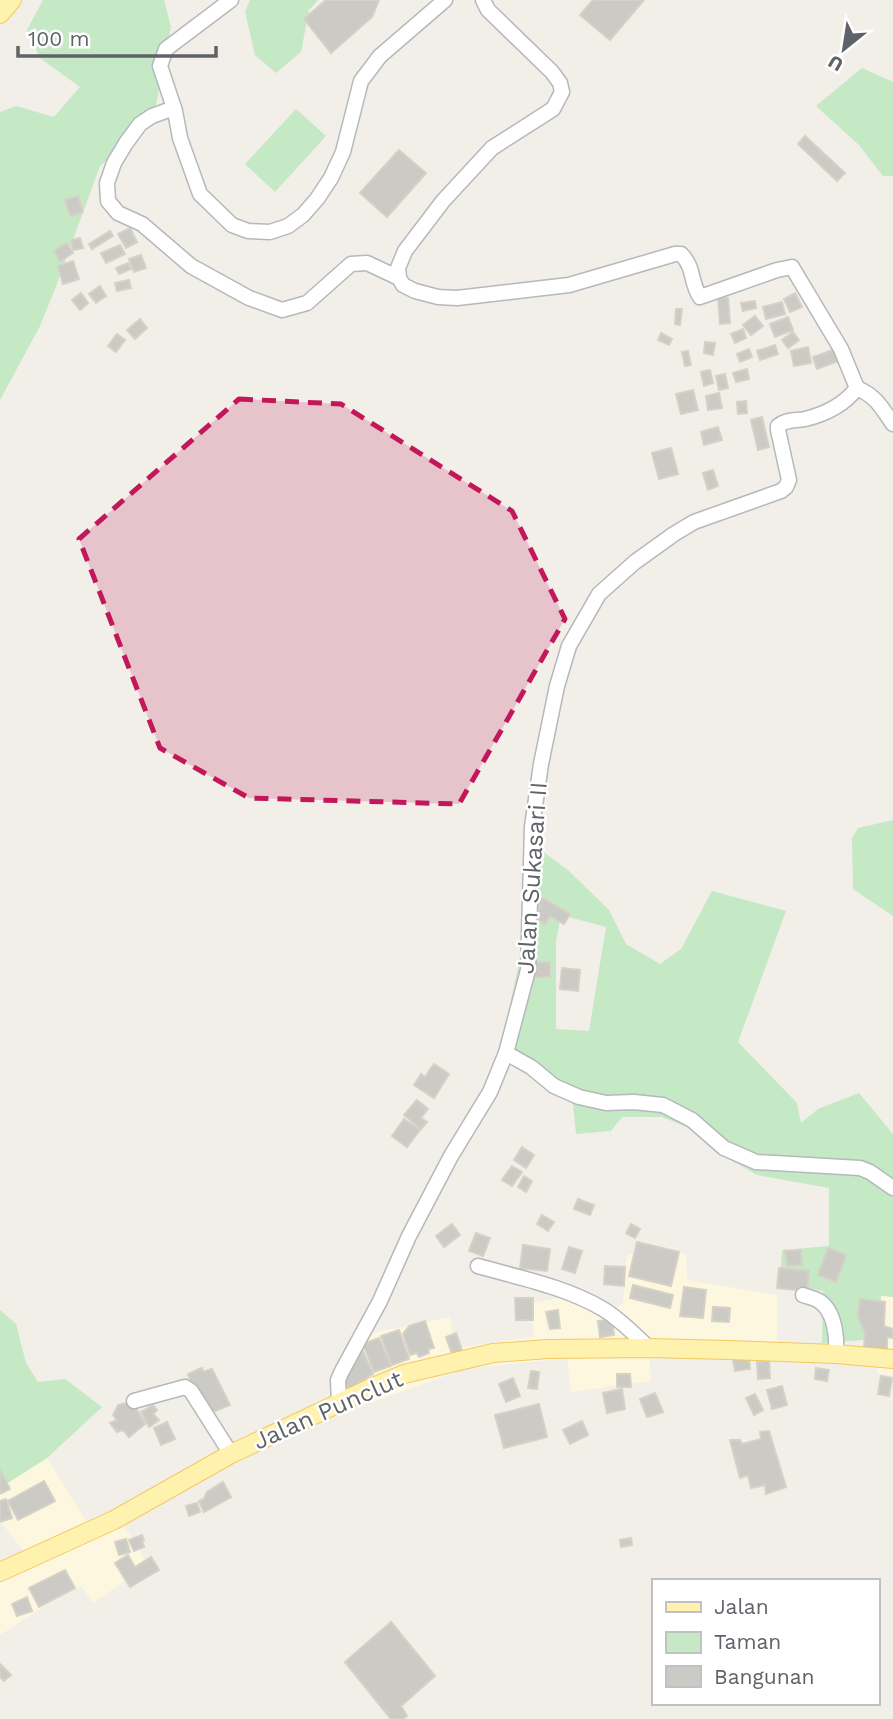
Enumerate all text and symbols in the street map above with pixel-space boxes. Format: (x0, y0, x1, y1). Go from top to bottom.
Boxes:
scale bar (18, 14, 215, 58)
north arrow (809, 14, 879, 84)
text: 100 m (28, 26, 90, 51)
text: U (824, 50, 847, 77)
street label: Jalan Sukasari II (511, 781, 553, 975)
street label: Jalan Punclut (249, 1365, 407, 1455)
legend (652, 1579, 879, 1705)
text: Jalan (714, 1594, 769, 1619)
text: Taman (714, 1629, 781, 1654)
text: Bangunan (714, 1664, 815, 1689)

